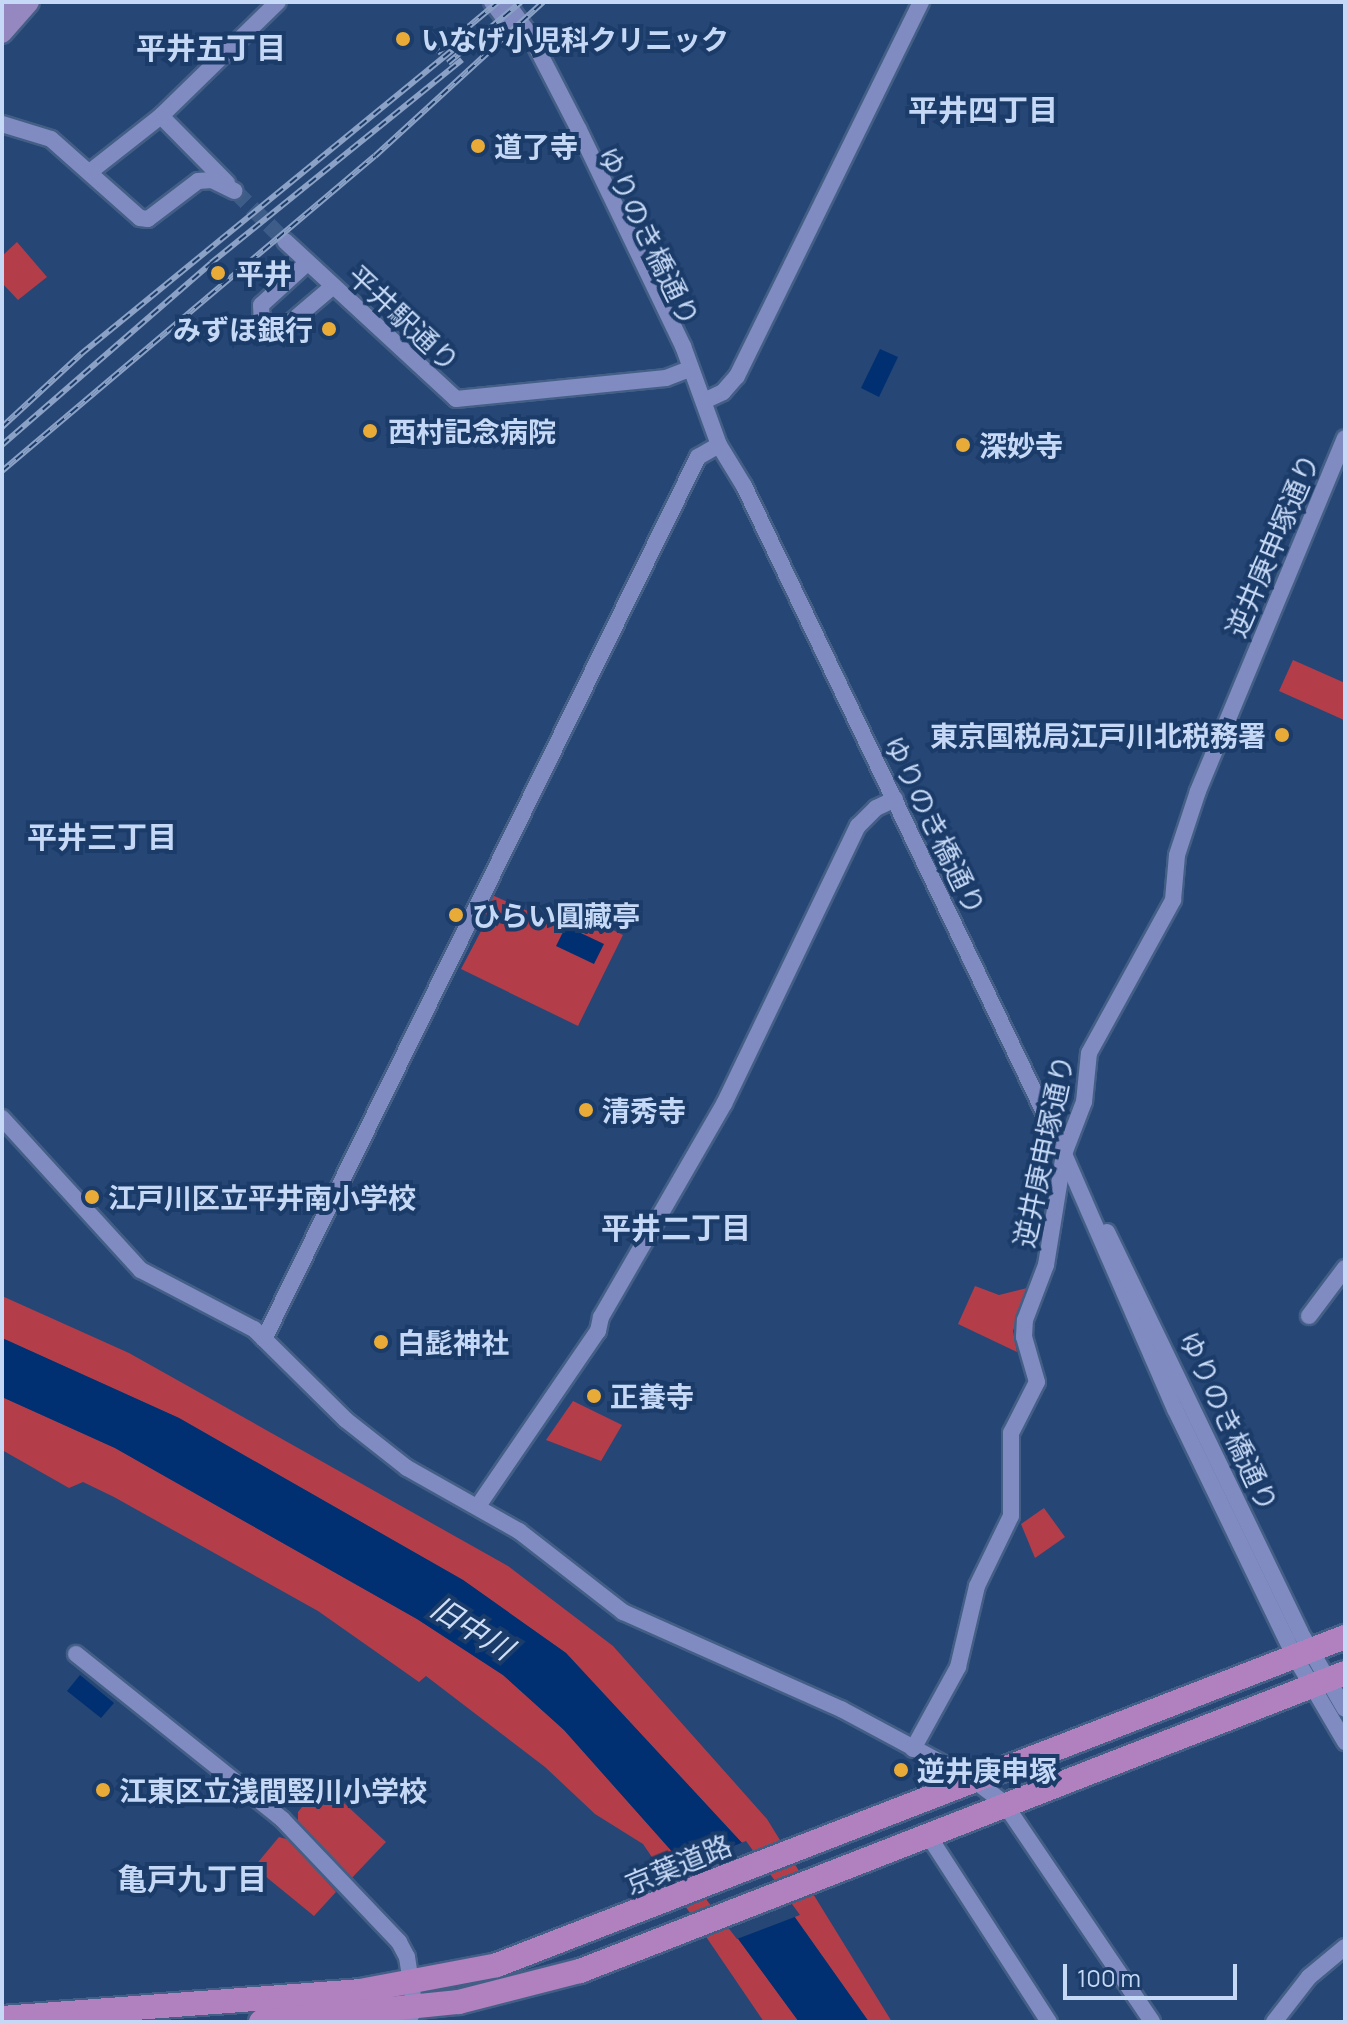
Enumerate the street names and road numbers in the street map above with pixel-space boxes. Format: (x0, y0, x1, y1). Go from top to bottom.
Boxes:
street label: ゆりのき橋通り (591, 141, 707, 331)
street label: 平井駅通り (341, 258, 467, 378)
street label: 逆井庚申塚通り (1218, 448, 1326, 642)
street label: ゆりのき橋通り (877, 730, 993, 920)
street label: 逆井庚申塚通り (1006, 1052, 1080, 1250)
street label: ゆりのき橋通り (1172, 1325, 1286, 1517)
street label: 京葉道路 (620, 1827, 736, 1901)

